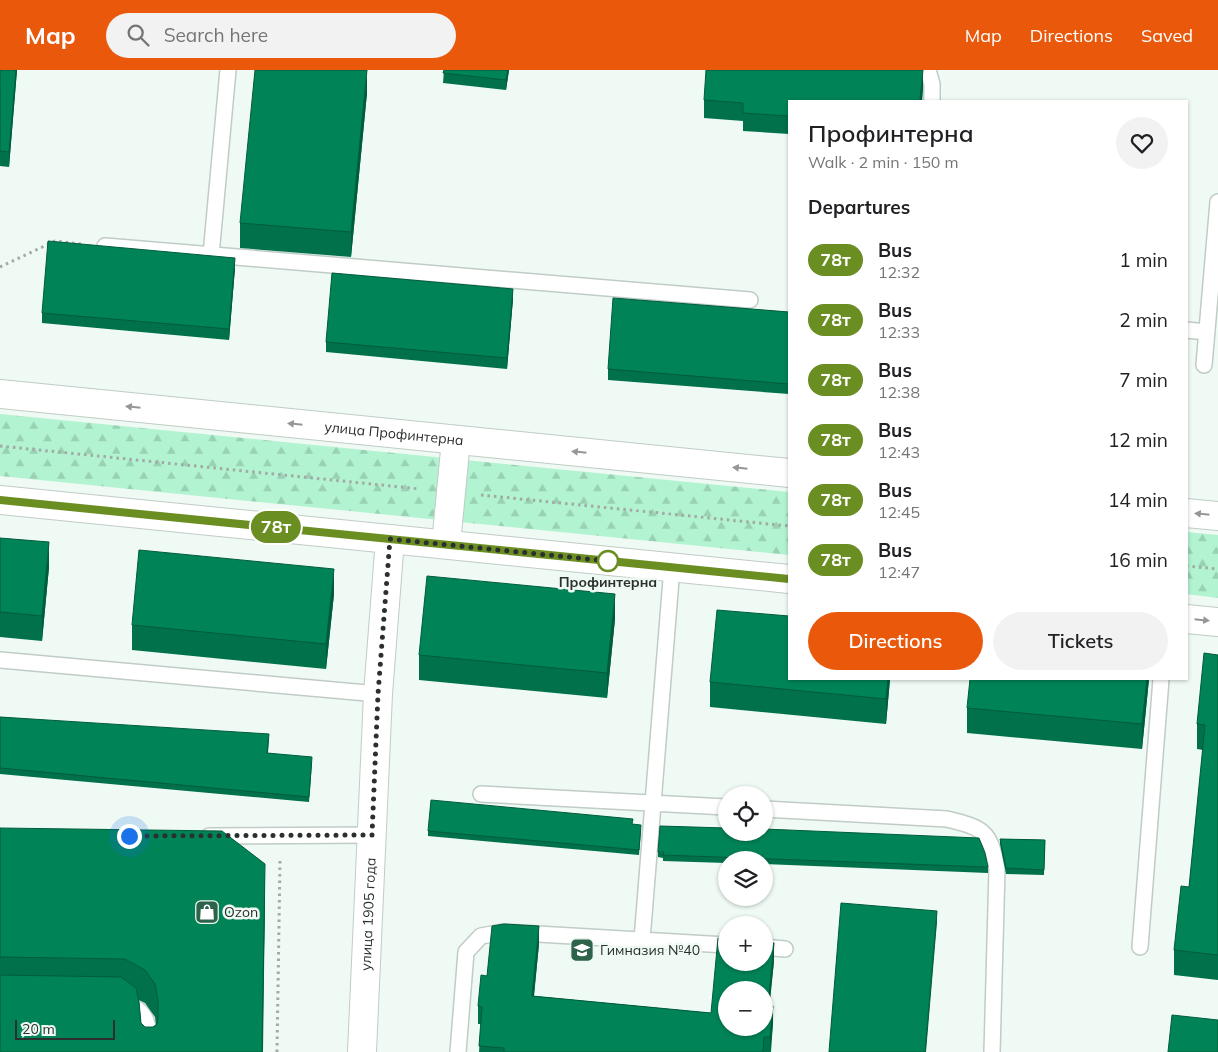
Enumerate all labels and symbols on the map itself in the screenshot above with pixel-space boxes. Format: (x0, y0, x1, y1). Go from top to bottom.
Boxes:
one-way arrow (125, 403, 141, 411)
street label: улица Профинтерна (324, 418, 464, 449)
one-way arrow (287, 419, 303, 427)
one-way arrow (570, 448, 586, 456)
one-way arrow (732, 464, 748, 472)
one-way arrow (1194, 510, 1210, 518)
line badge: 78т (247, 511, 305, 543)
marker: Профинтерна (597, 550, 619, 572)
place label: Профинтерна (559, 573, 657, 591)
one-way arrow (1194, 616, 1210, 624)
your location (117, 824, 142, 849)
street label: улица 1905 года (357, 857, 380, 971)
shop icon: Ozon (194, 899, 220, 925)
place label: Ozon (224, 903, 258, 921)
school or university icon: Гимназия №40 (569, 937, 595, 963)
place label: Гимназия №40 (600, 941, 700, 959)
scale bar (15, 1017, 115, 1040)

